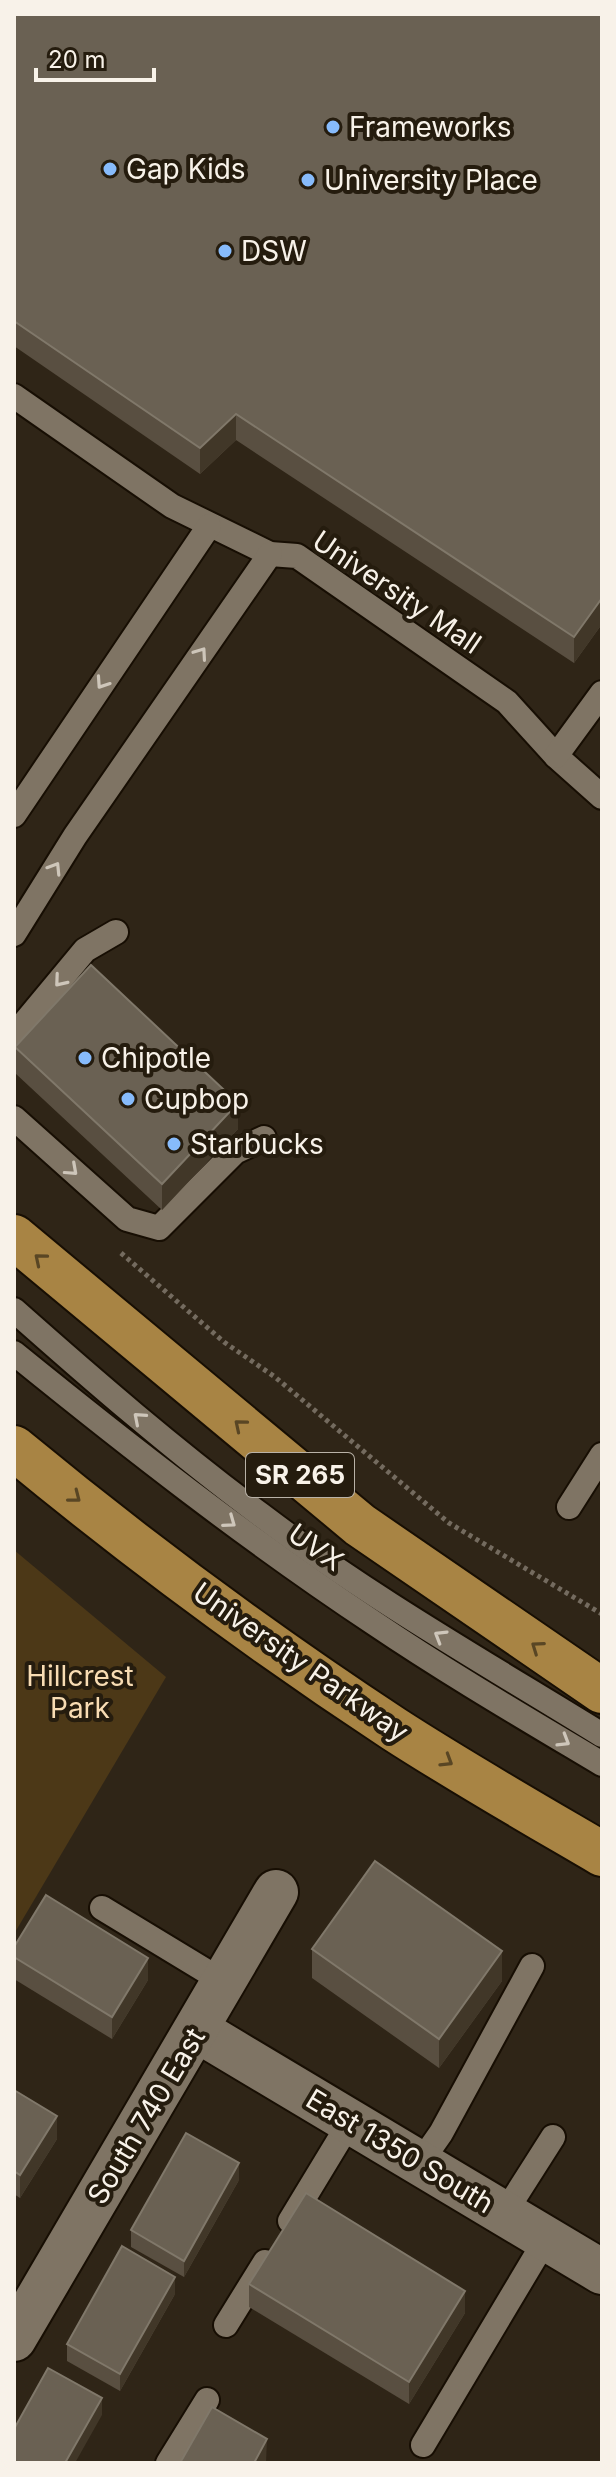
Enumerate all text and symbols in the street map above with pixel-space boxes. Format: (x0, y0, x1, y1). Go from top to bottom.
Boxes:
scale bar (36, 32, 154, 82)
text: 20 m (48, 45, 106, 74)
place label: Frameworks (349, 110, 512, 144)
marker: Frameworks (324, 118, 342, 136)
place label: Gap Kids (126, 152, 246, 186)
marker: Gap Kids (101, 160, 119, 178)
place label: University Place (324, 163, 538, 197)
marker: University Place (299, 171, 317, 189)
place label: DSW (241, 234, 307, 268)
marker: DSW (216, 242, 234, 260)
street label: University Mall (306, 523, 488, 661)
one-way arrow (191, 648, 206, 662)
one-way arrow (97, 675, 112, 689)
one-way arrow (45, 862, 60, 877)
one-way arrow (55, 971, 70, 986)
place label: Chipotle (101, 1041, 211, 1075)
marker: Chipotle (76, 1049, 94, 1067)
place label: Cupbop (144, 1082, 249, 1116)
marker: Cupbop (119, 1090, 137, 1108)
place label: Starbucks (190, 1127, 324, 1161)
marker: Starbucks (165, 1135, 183, 1153)
one-way arrow (63, 1160, 78, 1175)
one-way arrow (34, 1254, 49, 1269)
one-way arrow (134, 1413, 148, 1428)
one-way arrow (234, 1420, 249, 1435)
road number: SR 265 (246, 1453, 354, 1497)
one-way arrow (66, 1488, 81, 1502)
one-way arrow (221, 1512, 235, 1527)
street label: UVX (282, 1516, 350, 1578)
street label: University Parkway (187, 1575, 415, 1749)
one-way arrow (434, 1630, 449, 1646)
one-way arrow (532, 1642, 546, 1657)
park label: Hillcrest Park (26, 1659, 134, 1725)
one-way arrow (555, 1731, 570, 1747)
one-way arrow (438, 1751, 453, 1766)
street label: South 740 East (80, 2022, 212, 2210)
street label: East 1350 South (300, 2082, 500, 2220)

